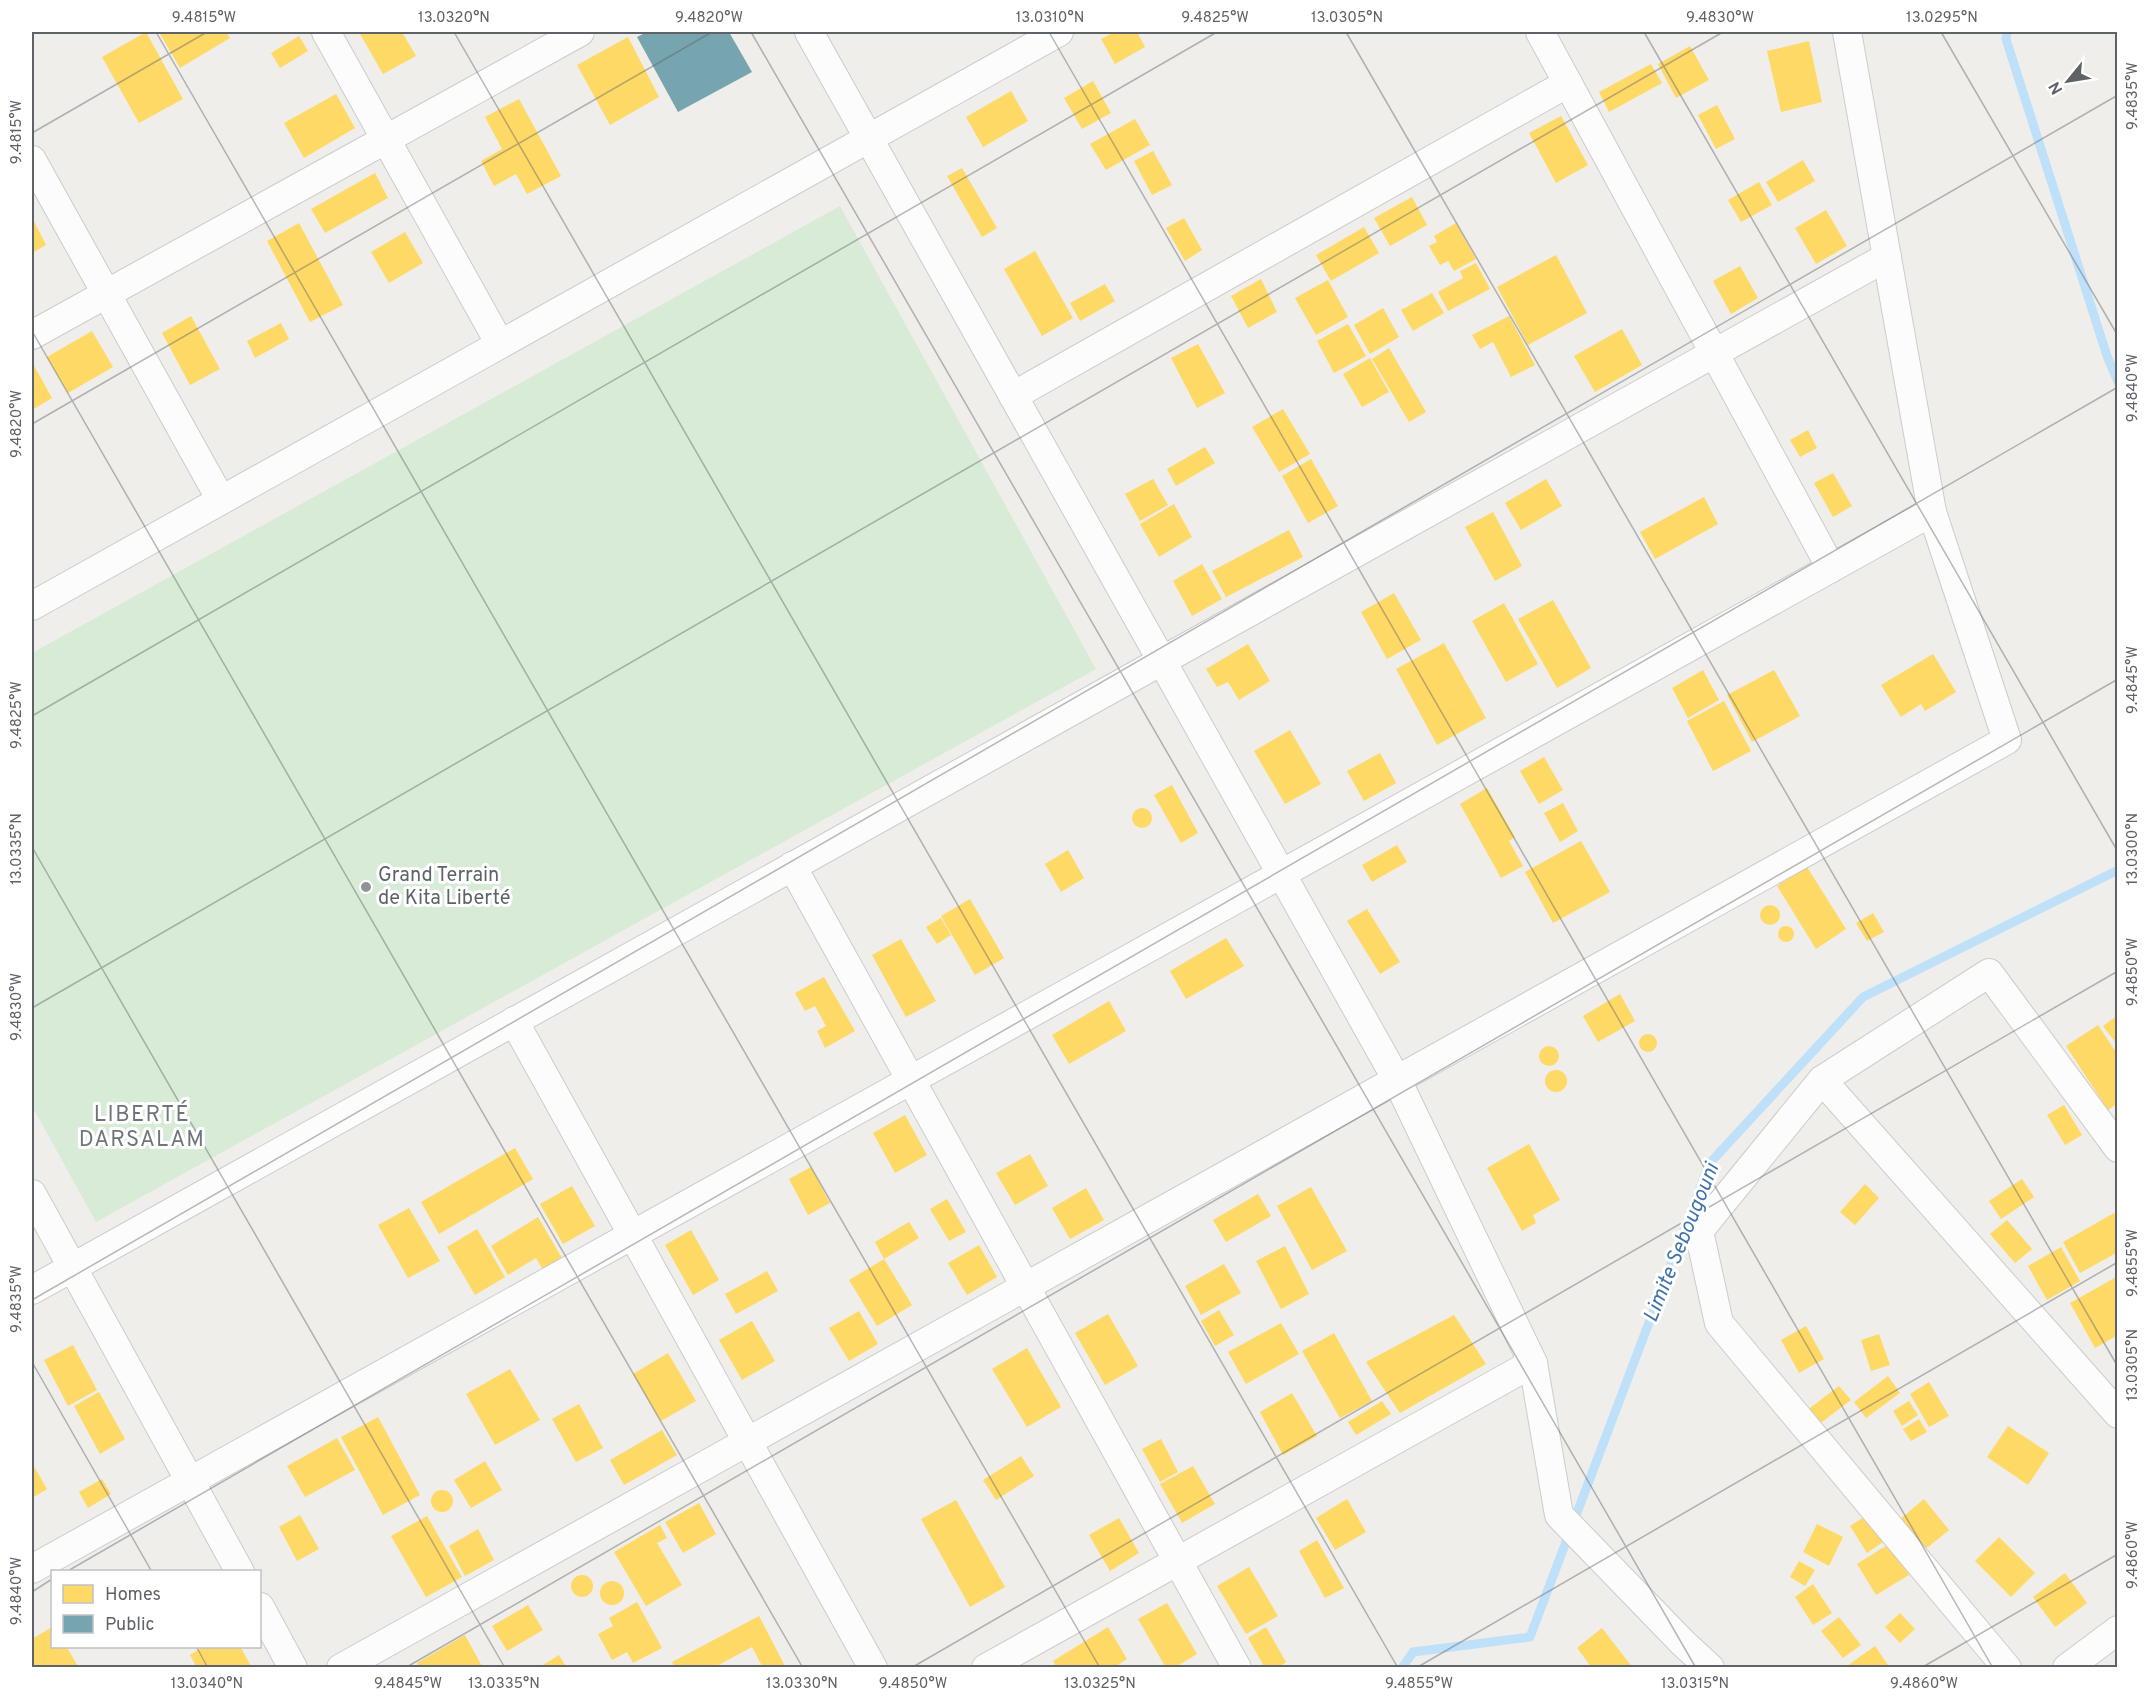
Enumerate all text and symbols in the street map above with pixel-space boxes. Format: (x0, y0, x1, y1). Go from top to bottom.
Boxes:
text: 9.4815°W (172, 9, 236, 28)
text: 13.0320°N (418, 9, 490, 28)
text: 9.4820°W (675, 9, 743, 28)
text: 13.0310°N (1016, 9, 1084, 28)
text: 9.4825°W (1181, 9, 1249, 28)
text: 13.0305°N (1311, 9, 1383, 28)
text: 9.4830°W (1686, 9, 1754, 28)
text: 13.0295°N (1906, 9, 1978, 28)
north arrow (2038, 51, 2098, 111)
text: 9.4835°W (2124, 62, 2143, 130)
text: N (2045, 78, 2068, 97)
text: 9.4815°W (8, 100, 27, 164)
text: 9.4840°W (2124, 354, 2143, 422)
text: 9.4820°W (8, 390, 27, 458)
text: 9.4845°W (2124, 646, 2143, 714)
text: 9.4825°W (8, 681, 27, 749)
text: 13.0335°N (8, 813, 27, 885)
text: 13.0300°N (2124, 813, 2143, 885)
place label: Grand Terrain de Kita Liberté (378, 863, 511, 912)
marker: Grand Terrain de Kita Liberté (359, 880, 373, 894)
text: 9.4850°W (2124, 938, 2143, 1006)
text: 9.4830°W (8, 973, 27, 1041)
district label: LIBERTÉ DARSALAM (79, 1100, 205, 1154)
water label: Limite Sebougouni (1638, 1158, 1727, 1326)
text: 9.4855°W (2124, 1229, 2143, 1297)
text: 9.4835°W (8, 1265, 27, 1333)
text: 13.0305°N (2124, 1329, 2143, 1401)
text: 9.4860°W (2124, 1521, 2143, 1589)
text: 9.4840°W (8, 1557, 27, 1625)
legend (51, 1570, 261, 1648)
text: Homes (105, 1584, 161, 1607)
text: Public (105, 1614, 155, 1637)
text: 13.0340°N (171, 1675, 243, 1694)
text: 9.4845°W (374, 1675, 442, 1694)
text: 13.0335°N (468, 1675, 540, 1694)
text: 13.0330°N (766, 1675, 838, 1694)
text: 9.4850°W (879, 1675, 947, 1694)
text: 13.0325°N (1064, 1675, 1136, 1694)
text: 9.4855°W (1385, 1675, 1453, 1694)
text: 13.0315°N (1661, 1675, 1729, 1694)
text: 9.4860°W (1890, 1675, 1958, 1694)

